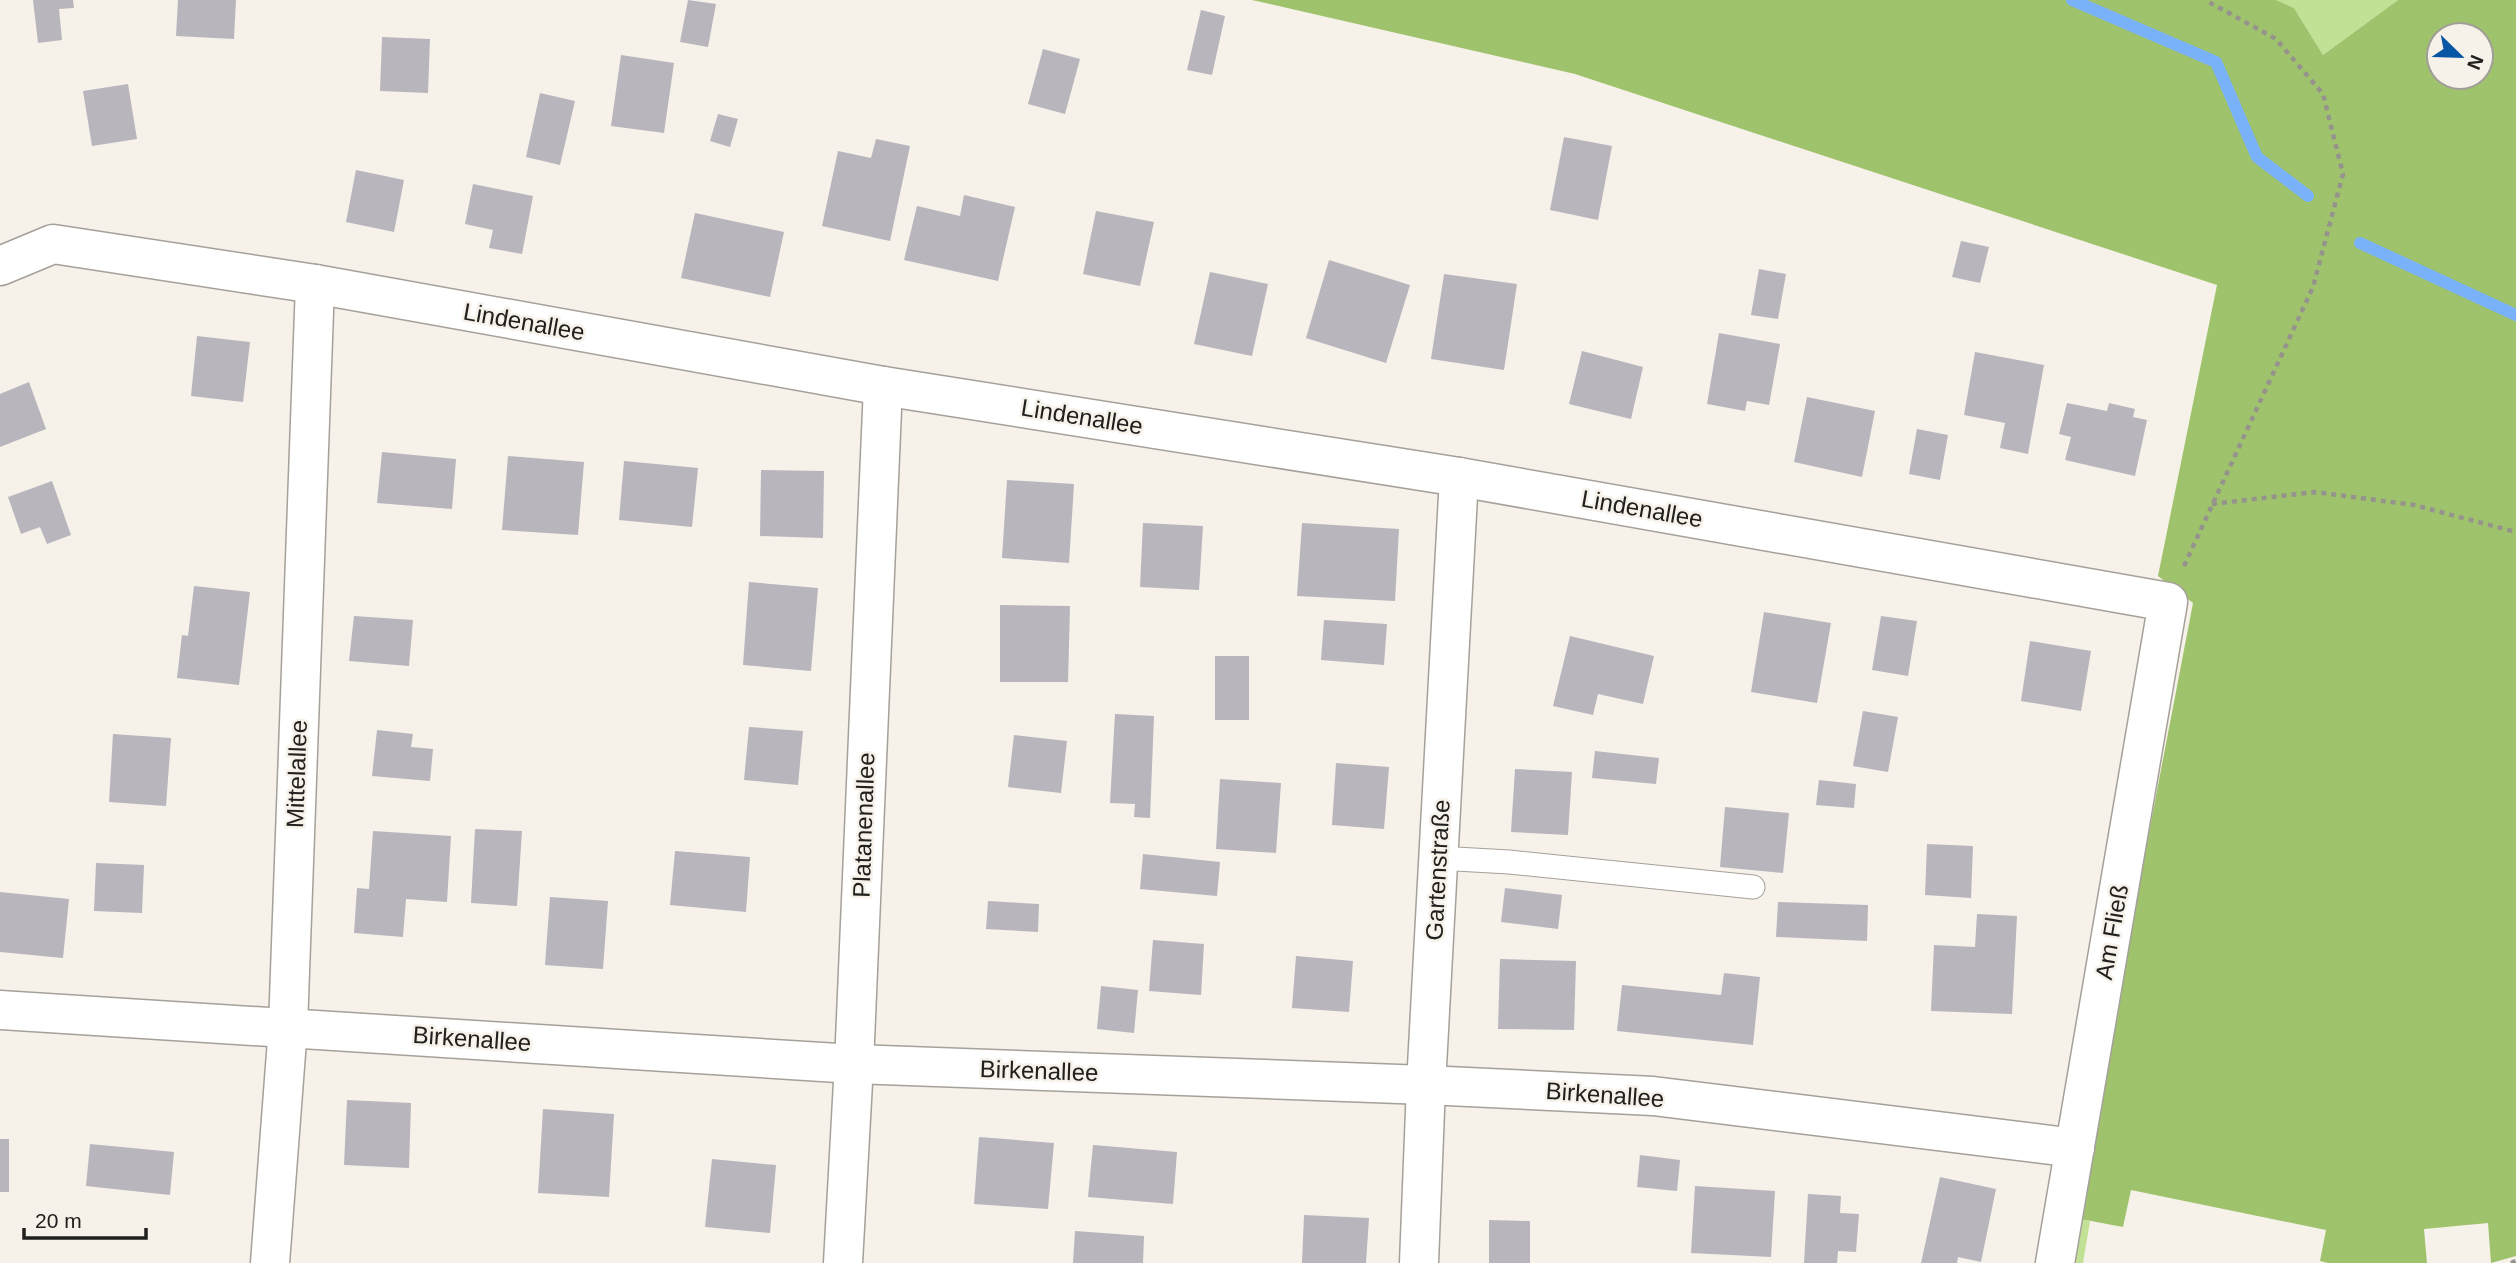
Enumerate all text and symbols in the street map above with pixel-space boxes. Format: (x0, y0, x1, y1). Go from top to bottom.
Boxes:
north arrow (2425, 21, 2495, 91)
text: N (2463, 52, 2488, 73)
street label: Lindenallee (461, 298, 587, 345)
street label: Lindenallee (1019, 394, 1145, 439)
street label: Lindenallee (1579, 485, 1705, 532)
street label: Mittelallee (281, 720, 312, 828)
street label: Platanenallee (847, 752, 880, 898)
street label: Gartenstraße (1420, 799, 1455, 941)
street label: Am Fließ (2090, 882, 2133, 982)
street label: Birkenallee (412, 1021, 532, 1056)
street label: Birkenallee (979, 1055, 1099, 1086)
street label: Birkenallee (1545, 1077, 1665, 1112)
scale bar (24, 1196, 147, 1240)
text: 20 m (35, 1209, 82, 1232)

